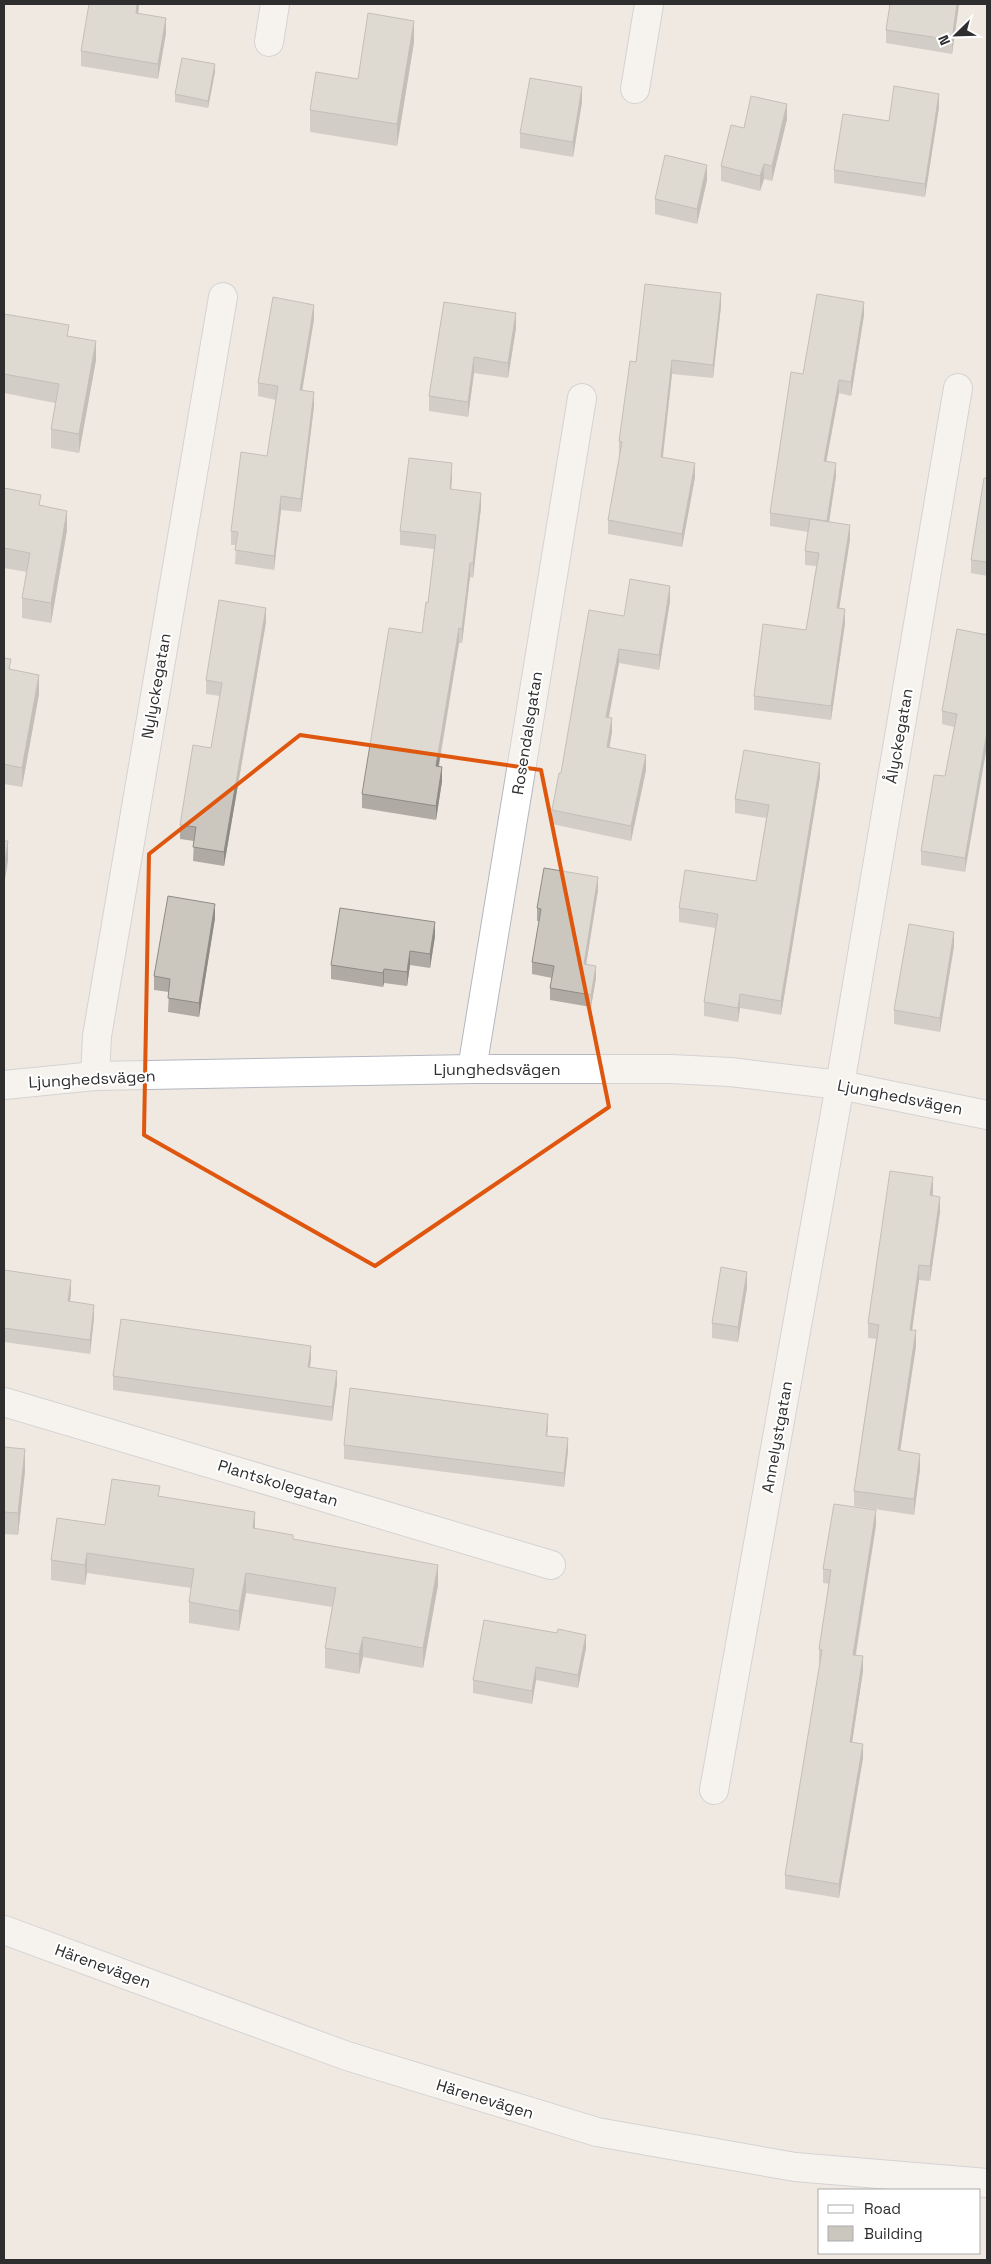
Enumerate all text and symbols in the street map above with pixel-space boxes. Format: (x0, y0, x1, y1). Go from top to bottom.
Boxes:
north arrow (931, 10, 981, 60)
text: N (934, 32, 954, 48)
street label: Nylyckegatan (136, 632, 176, 740)
street label: Rosendalsgatan (507, 670, 547, 796)
street label: Ålyckegatan (880, 687, 918, 785)
street label: Ljunghedsvägen (433, 1059, 561, 1080)
street label: Ljunghedsvägen (28, 1065, 156, 1093)
street label: Ljunghedsvägen (836, 1075, 964, 1119)
street label: Annelystgatan (757, 1379, 797, 1495)
street label: Plantskolegatan (215, 1455, 341, 1511)
street label: Härenevägen (52, 1939, 154, 1993)
street label: Härenevägen (434, 2074, 536, 2124)
legend (818, 2189, 981, 2254)
text: Road (864, 2199, 901, 2218)
text: Building (864, 2224, 923, 2243)

